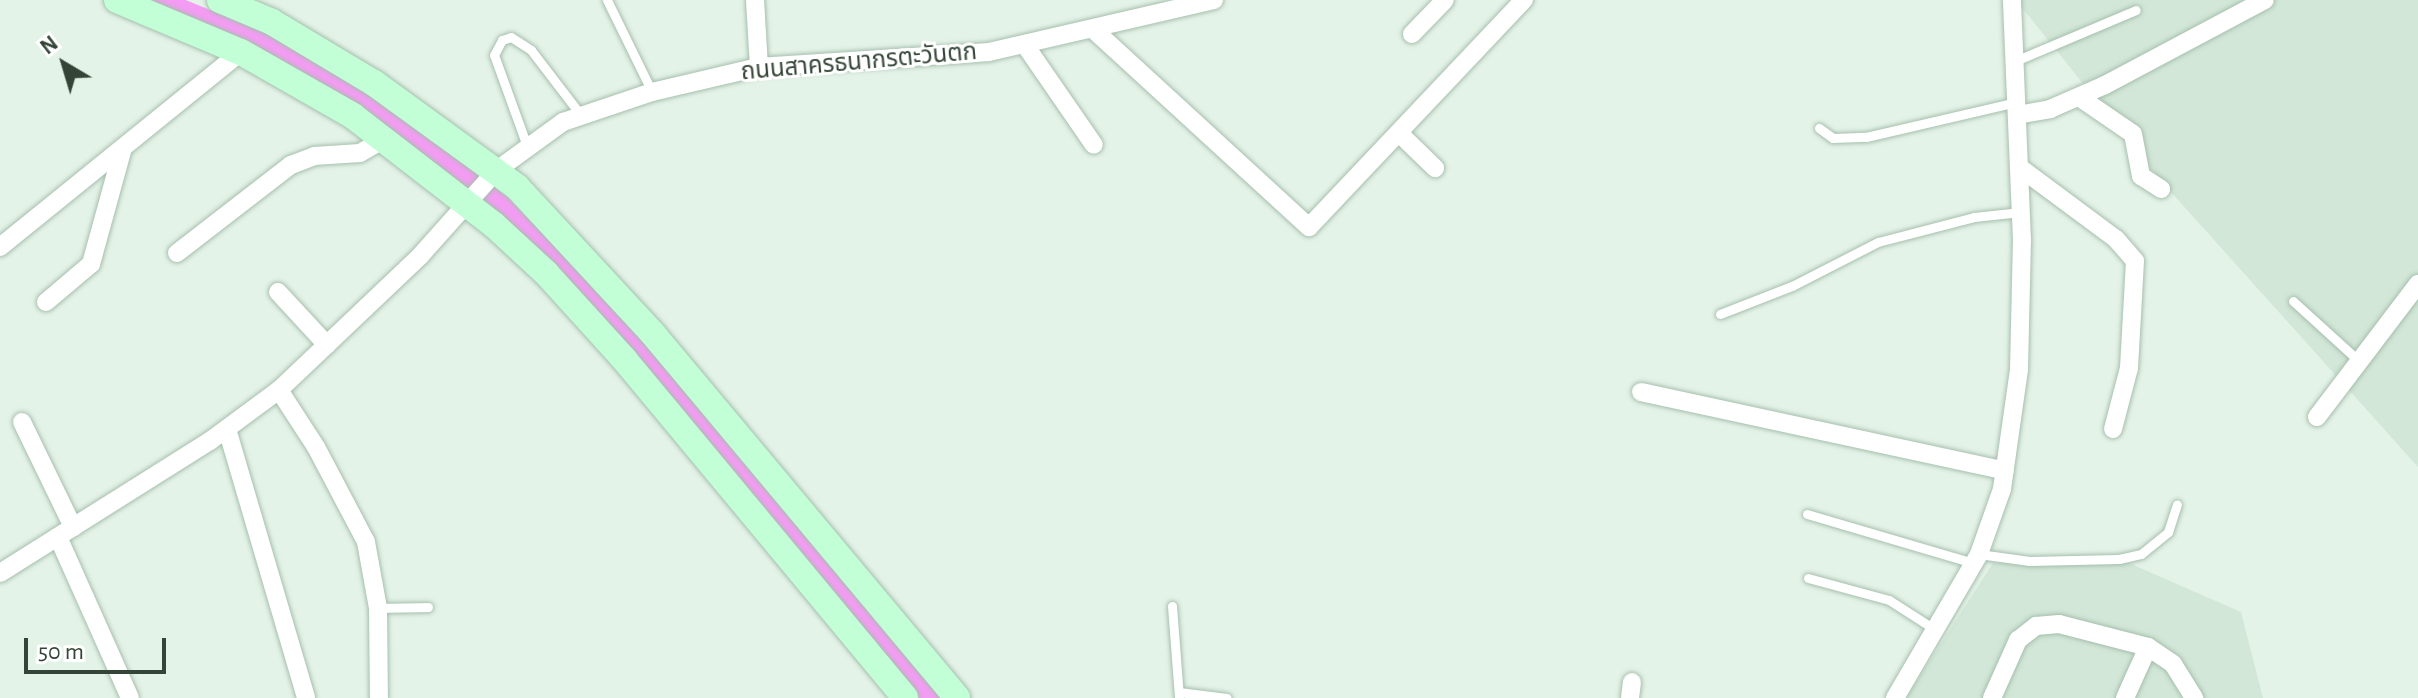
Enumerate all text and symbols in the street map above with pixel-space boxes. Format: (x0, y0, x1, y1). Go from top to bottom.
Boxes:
north arrow (24, 24, 104, 104)
text: N (36, 32, 62, 58)
street label: ถนนสาครธนากรตะวันตก (740, 38, 978, 88)
scale bar (28, 622, 170, 672)
text: 50 m (38, 640, 84, 664)

